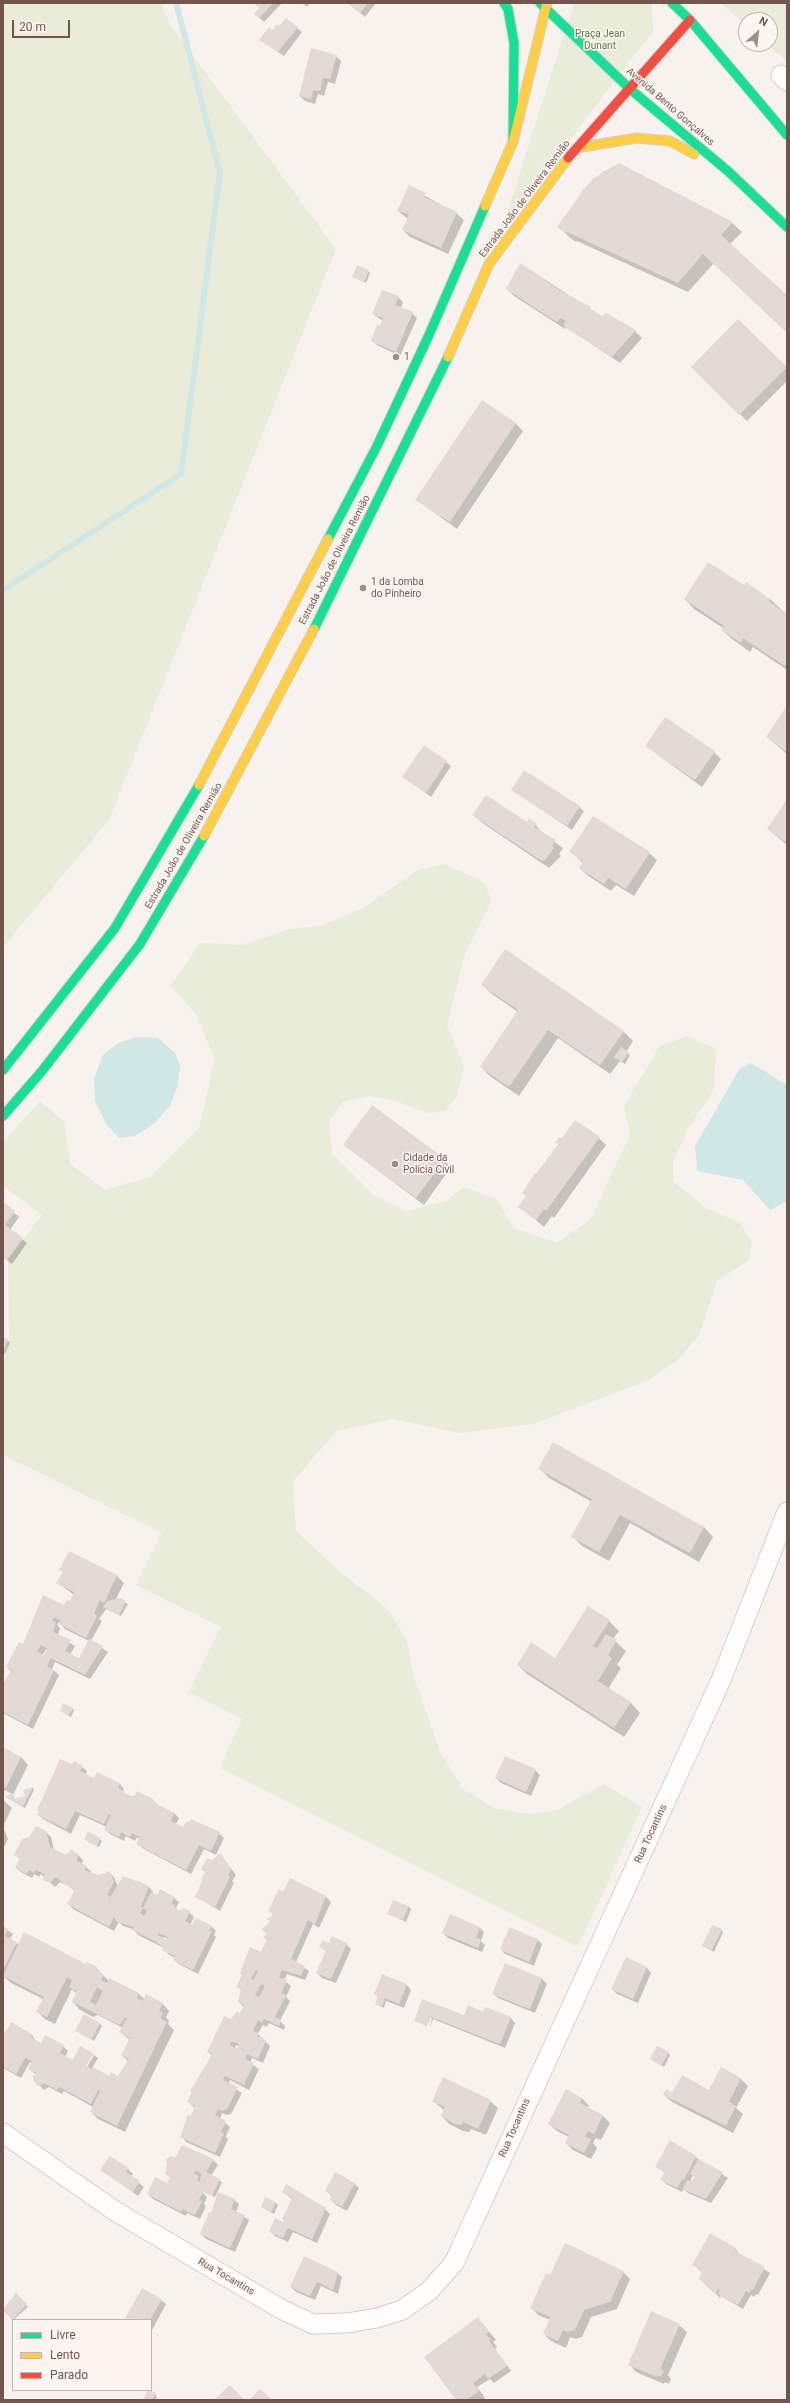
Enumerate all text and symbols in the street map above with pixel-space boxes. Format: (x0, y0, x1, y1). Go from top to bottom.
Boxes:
scale bar (14, 12, 72, 38)
north arrow (738, 12, 778, 52)
text: N (757, 14, 770, 29)
text: 20 m (19, 20, 46, 34)
park label: Praça Jean Dunant (575, 28, 625, 52)
street label: Avenida Bento Gonçalves (624, 66, 716, 148)
street label: Estrada João de Oliveira Remião (477, 138, 573, 260)
place label: 1 (404, 351, 410, 363)
marker: 1 (391, 352, 401, 362)
street label: Estrada João de Oliveira Remião (297, 493, 373, 627)
place label: 1 da Lomba do Pinheiro (371, 576, 424, 600)
marker: 1 da Lomba do Pinheiro (358, 583, 368, 593)
street label: Estrada João de Oliveira Remião (143, 781, 225, 911)
place label: Cidade da Polícia Civil (403, 1152, 454, 1176)
marker: Cidade da Polícia Civil (390, 1159, 400, 1169)
street label: Rua Tocantins (632, 1803, 670, 1865)
street label: Rua Tocantins (497, 2097, 533, 2159)
street label: Rua Tocantins (196, 2256, 256, 2298)
legend (12, 2319, 152, 2391)
text: Livre (50, 2328, 76, 2342)
text: Lento (50, 2348, 80, 2362)
text: Parado (50, 2368, 88, 2382)

